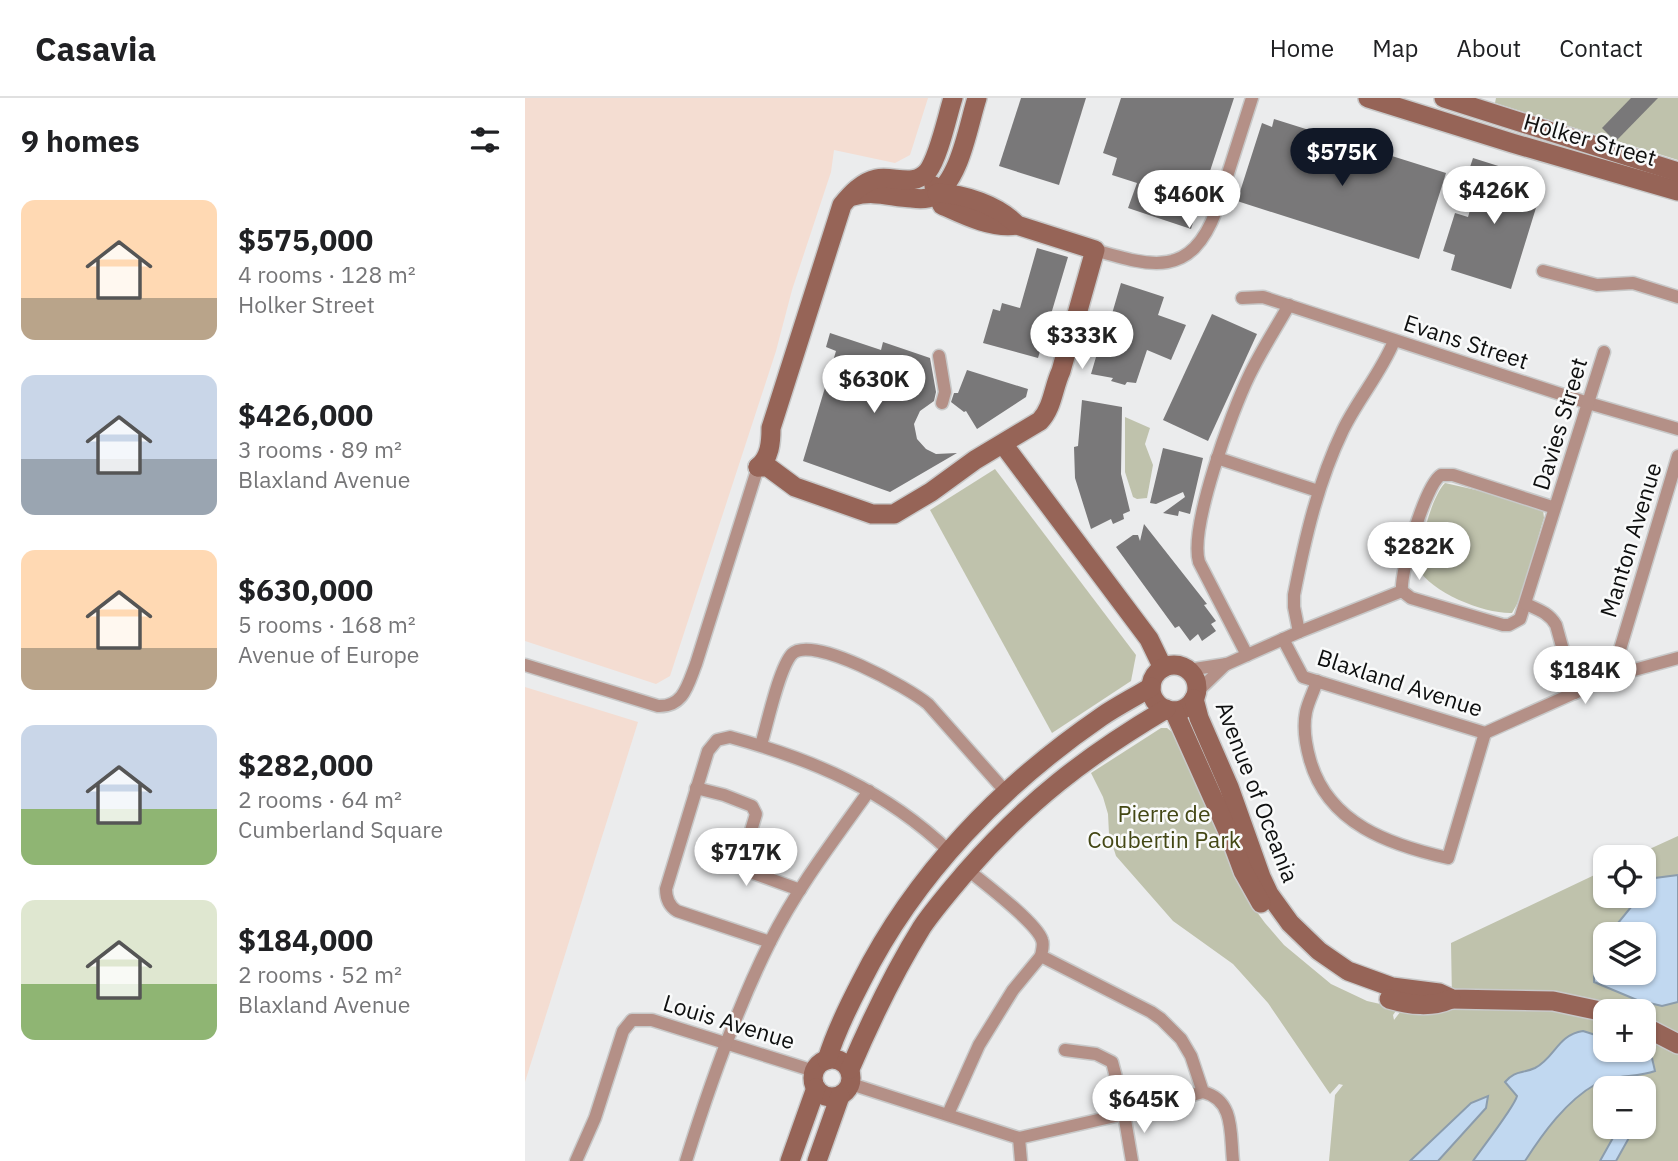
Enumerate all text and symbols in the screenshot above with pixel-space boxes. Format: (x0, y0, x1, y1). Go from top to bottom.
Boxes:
text: Casavia (35, 27, 156, 70)
text: Home (1270, 32, 1334, 64)
text: Map (1372, 32, 1418, 64)
text: About (1456, 32, 1521, 64)
text: Contact (1559, 32, 1643, 64)
street label: Holker Street (1520, 106, 1660, 172)
text: 9 homes (21, 121, 140, 160)
icon: filters (466, 121, 504, 159)
pin: $575K (1293, 129, 1391, 188)
text: $575K (1306, 136, 1378, 166)
pin: $426K (1445, 166, 1543, 226)
pin: $460K (1140, 170, 1238, 230)
text: $426K (1458, 174, 1530, 204)
text: $460K (1153, 178, 1225, 208)
text: $575,000 (238, 220, 373, 259)
icon: home (77, 228, 161, 312)
text: 4 rooms · 128 m² (238, 259, 416, 289)
text: Holker Street (238, 289, 375, 319)
street label: Evans Street (1400, 307, 1533, 375)
pin: $333K (1033, 312, 1131, 371)
text: $333K (1046, 319, 1118, 349)
street label: Davies Street (1525, 354, 1593, 494)
pin: $630K (825, 356, 923, 415)
text: $630K (838, 363, 910, 393)
text: $426,000 (238, 395, 373, 434)
icon: home (77, 403, 161, 487)
text: 3 rooms · 89 m² (238, 434, 402, 464)
street label: Manton Avenue (1592, 459, 1668, 621)
text: Blaxland Avenue (238, 464, 410, 494)
pin: $282K (1370, 522, 1468, 582)
text: $282K (1383, 530, 1455, 560)
text: $630,000 (238, 570, 373, 609)
icon: home (77, 578, 161, 662)
text: 5 rooms · 168 m² (238, 609, 416, 639)
text: Avenue of Europe (238, 639, 420, 669)
street label: Blaxland Avenue (1314, 641, 1487, 723)
pin: $184K (1536, 646, 1634, 706)
text: $184K (1549, 654, 1621, 684)
street label: Avenue of Oceania (1210, 697, 1306, 886)
text: $282,000 (238, 745, 373, 784)
icon: home (77, 753, 161, 837)
text: 2 rooms · 64 m² (238, 784, 402, 814)
park label: Pierre de Coubertin Park (1087, 798, 1241, 854)
text: Cumberland Square (238, 814, 443, 844)
pin: $717K (697, 828, 795, 888)
text: $717K (710, 836, 782, 866)
map controls (1593, 845, 1656, 1139)
button: locate (1593, 845, 1656, 908)
text: $184,000 (238, 920, 373, 959)
button: layers (1593, 922, 1656, 985)
icon: home (77, 928, 161, 1012)
text: 2 rooms · 52 m² (238, 959, 402, 989)
street label: Louis Avenue (660, 987, 799, 1055)
text: Blaxland Avenue (238, 989, 410, 1019)
button: + (1593, 999, 1656, 1062)
pin: $645K (1095, 1076, 1193, 1135)
button: − (1593, 1076, 1656, 1139)
text: $645K (1108, 1083, 1180, 1113)

